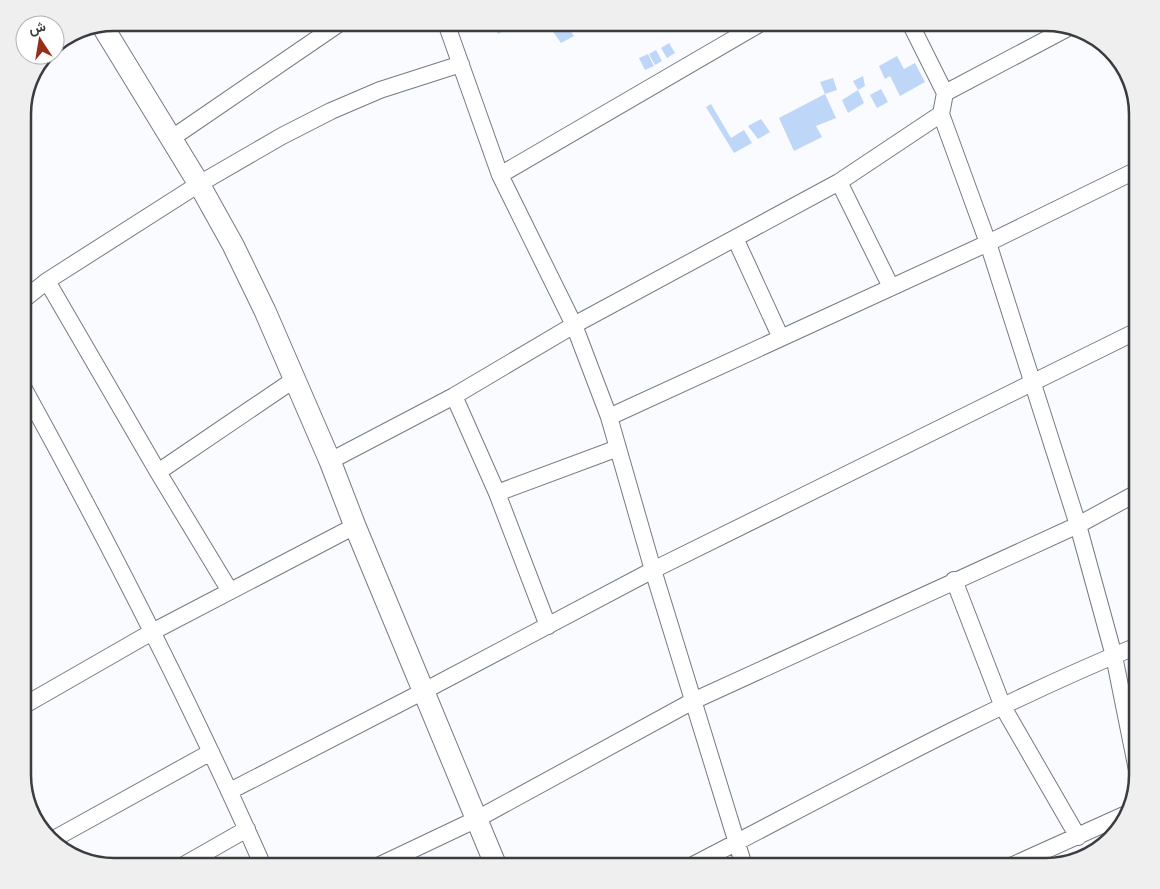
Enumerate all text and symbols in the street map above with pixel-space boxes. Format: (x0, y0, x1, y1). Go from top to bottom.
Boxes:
north arrow (15, 15, 65, 65)
text: ش (27, 17, 48, 38)

